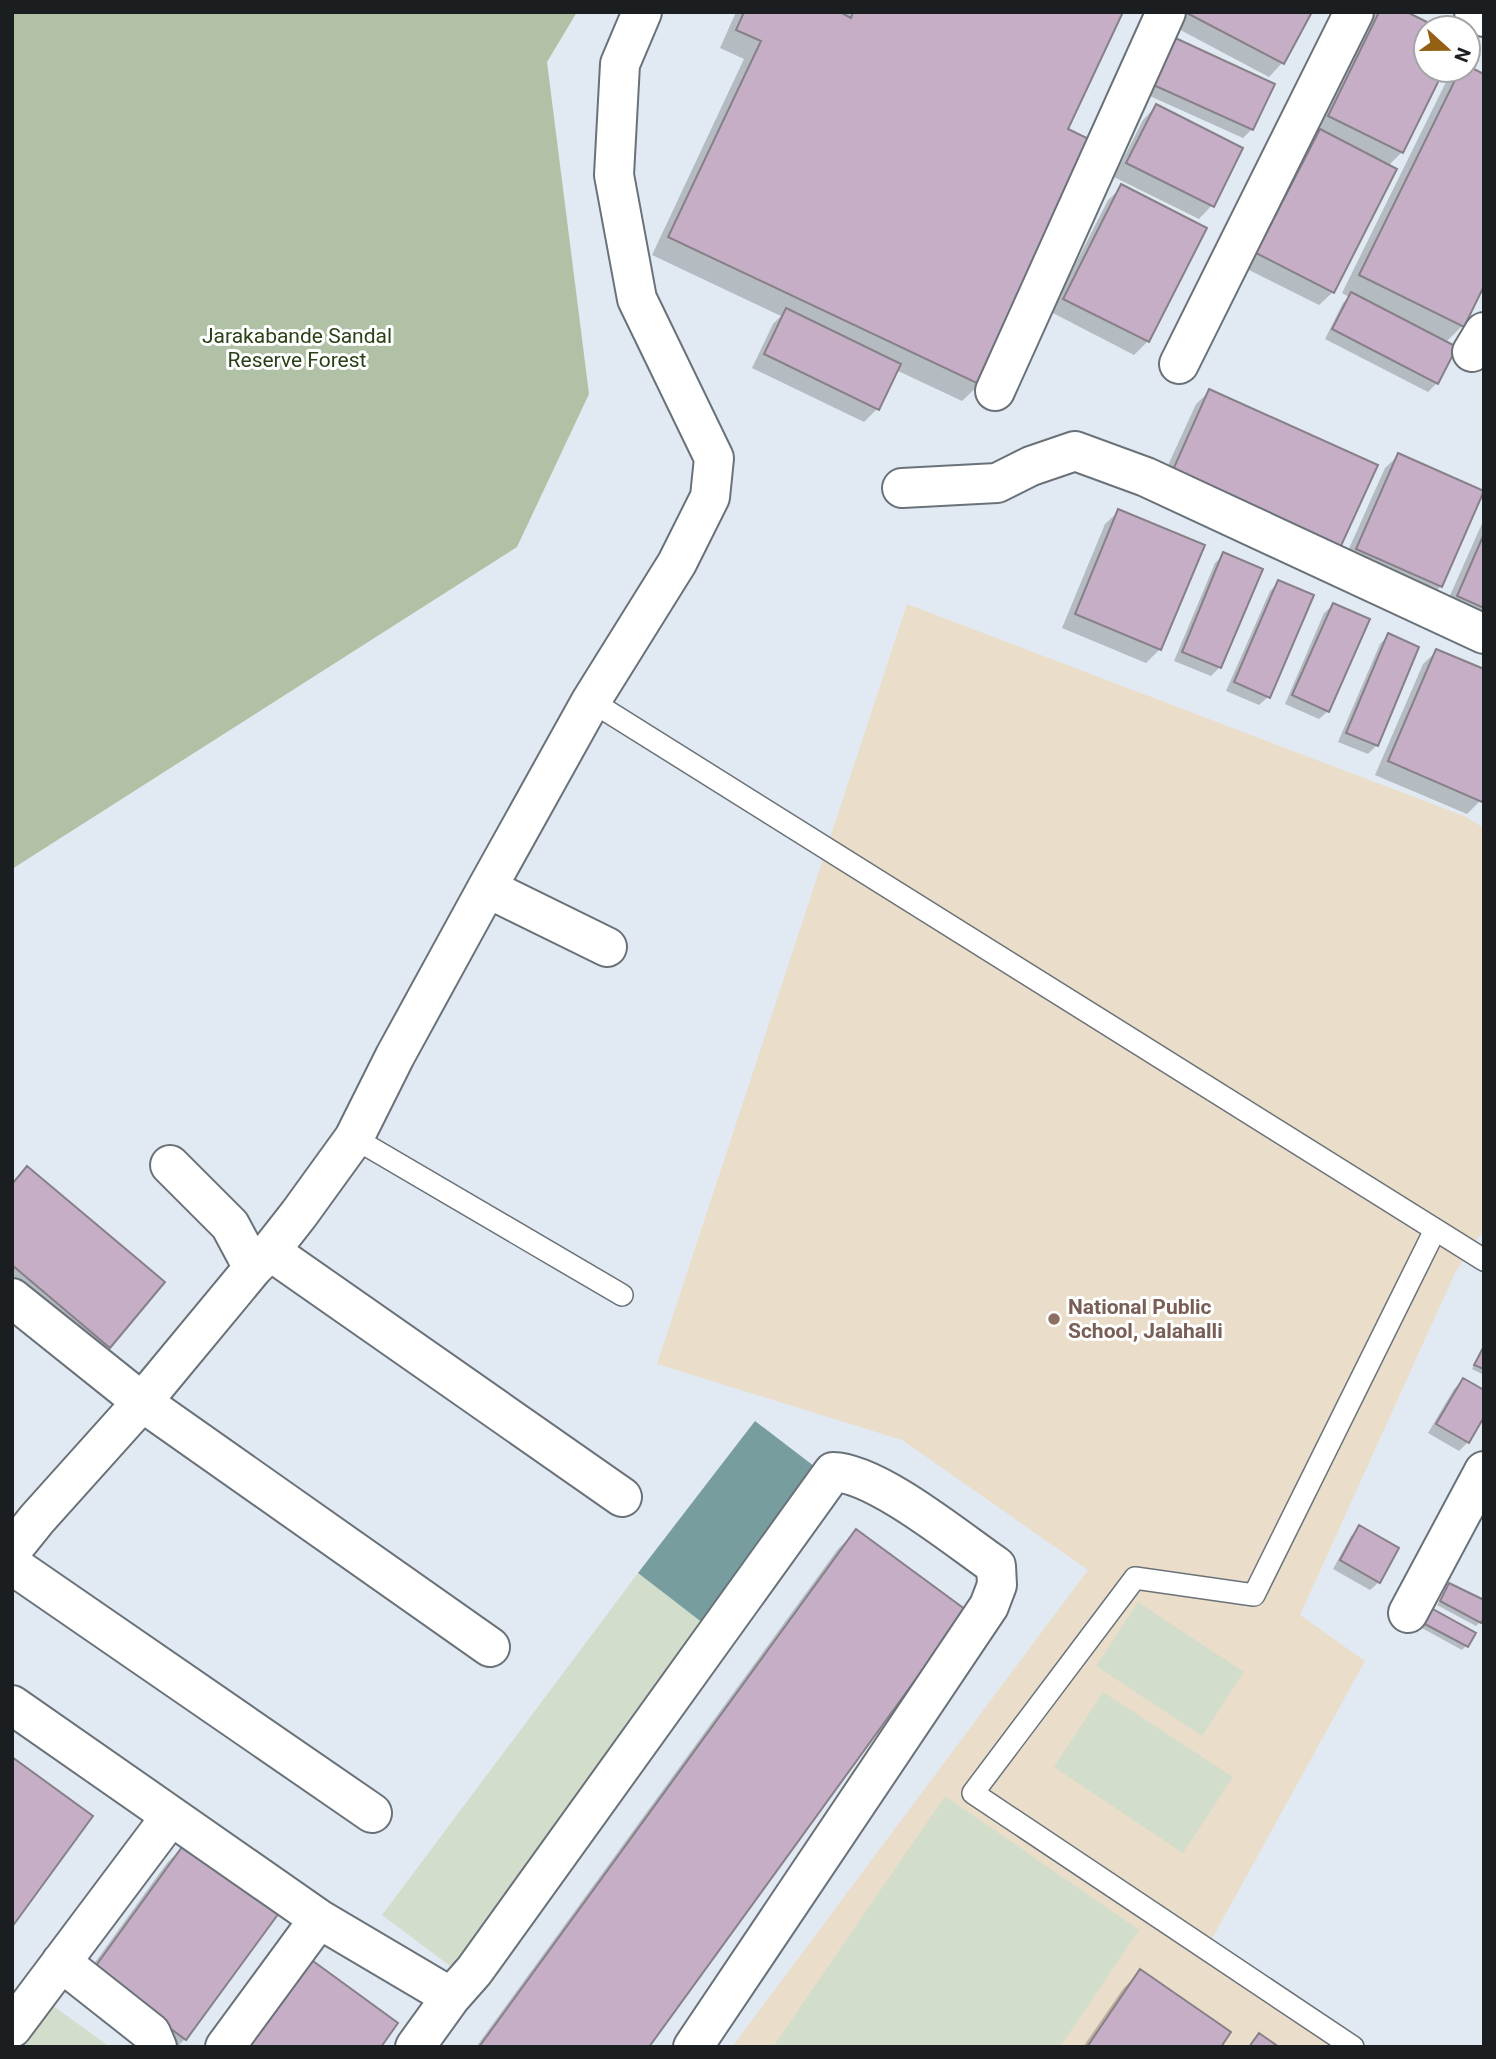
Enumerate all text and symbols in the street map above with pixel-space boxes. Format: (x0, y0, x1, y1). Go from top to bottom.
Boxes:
north arrow (1412, 14, 1482, 84)
text: N (1449, 45, 1476, 65)
park label: Jarakabande Sandal Reserve Forest (202, 324, 392, 372)
place label: National Public School, Jalahalli (1068, 1295, 1223, 1343)
marker: National Public School, Jalahalli (1046, 1311, 1062, 1327)

